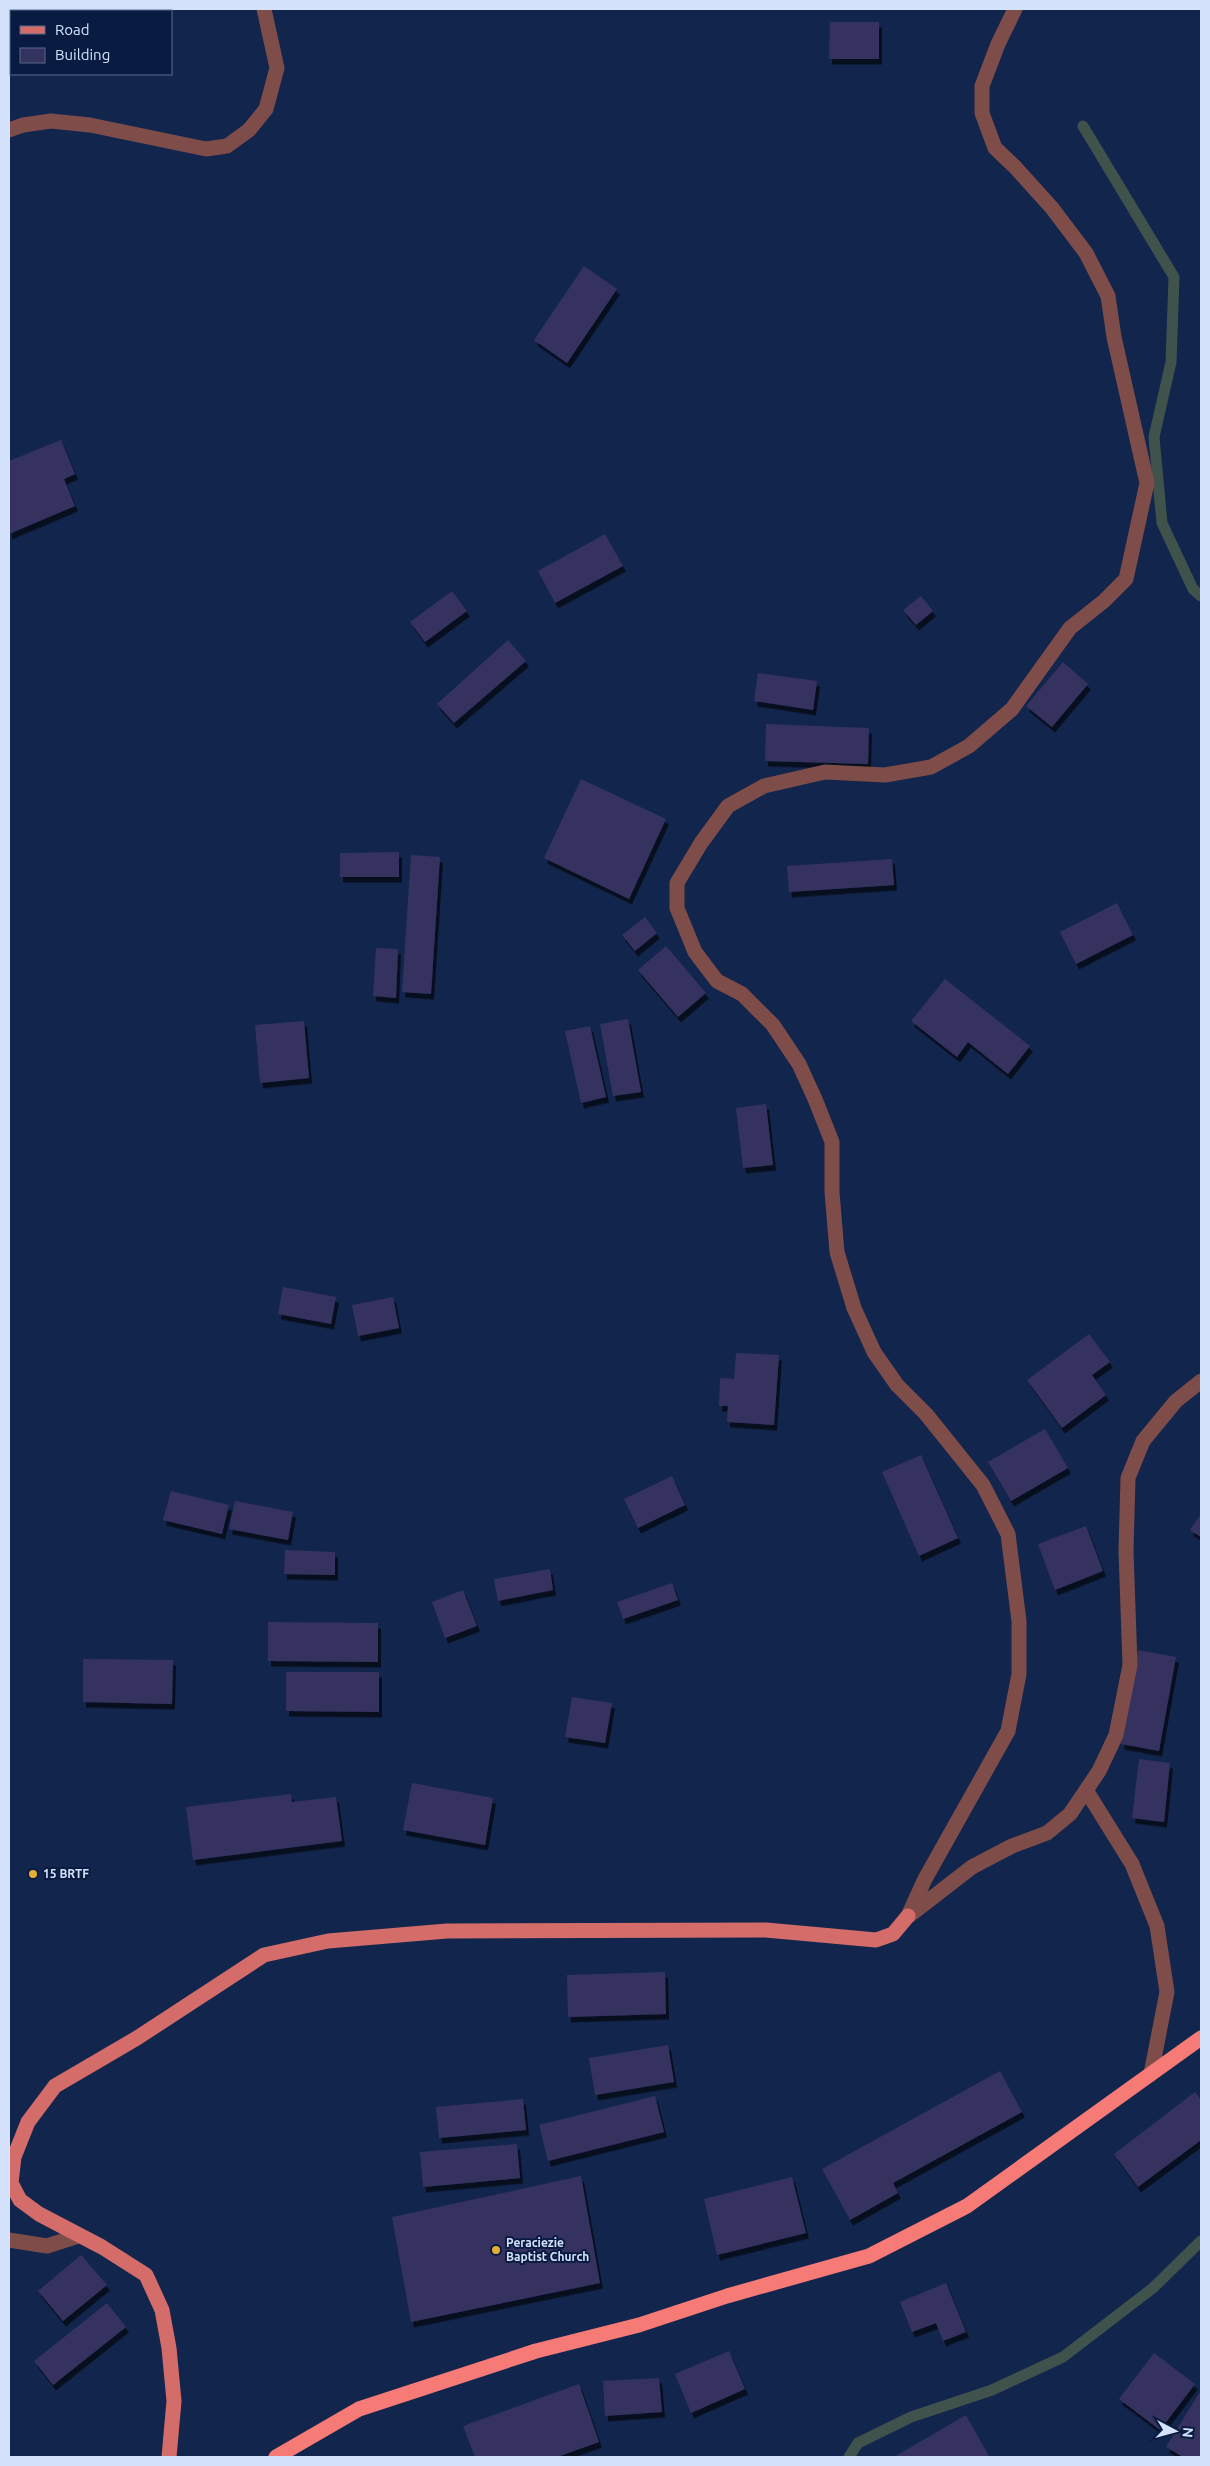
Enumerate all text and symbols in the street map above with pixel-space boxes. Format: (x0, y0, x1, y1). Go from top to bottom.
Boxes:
legend (10, 10, 172, 75)
text: Road (55, 21, 90, 38)
text: Building (55, 46, 110, 63)
place label: 15 BRTF (43, 1867, 89, 1880)
marker: 15 BRTF (27, 1868, 39, 1880)
place label: Peraciezie Baptist Church (506, 2236, 589, 2263)
marker: Peraciezie Baptist Church (490, 2244, 502, 2256)
north arrow (1150, 2406, 1200, 2456)
text: N (1179, 2426, 1196, 2438)

